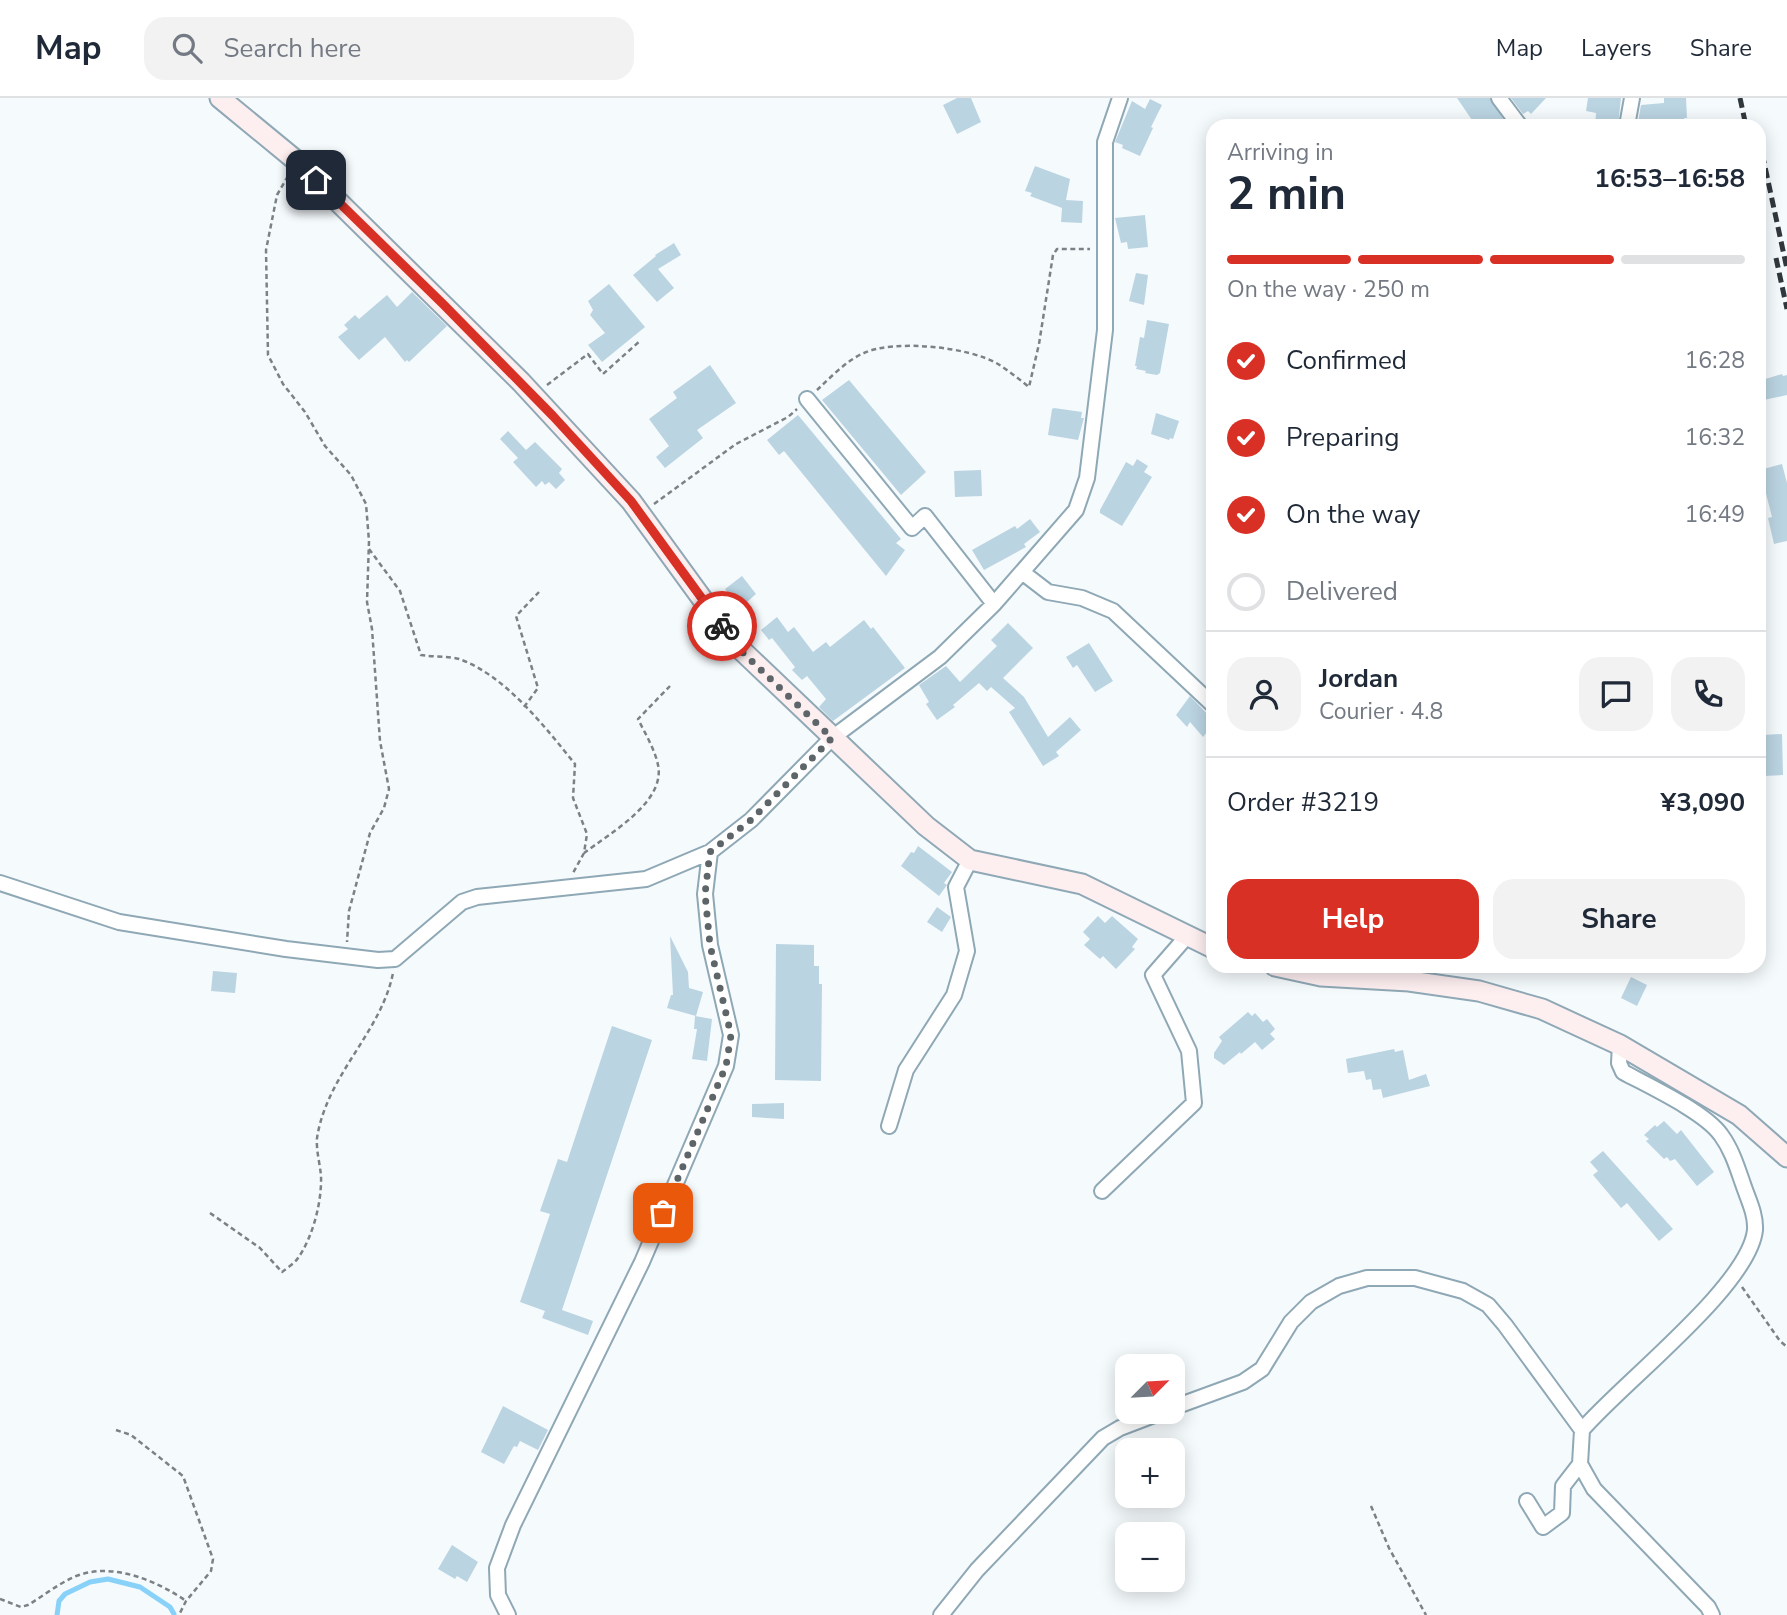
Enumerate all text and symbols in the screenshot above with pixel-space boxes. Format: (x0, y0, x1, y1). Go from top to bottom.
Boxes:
search box (144, 17, 634, 80)
text: Map (35, 26, 102, 71)
icon: search (168, 29, 206, 67)
text: Search here (224, 31, 361, 66)
text: Map (1496, 32, 1543, 64)
text: Layers (1581, 32, 1652, 64)
text: Share (1690, 32, 1752, 64)
text: Arriving in (1227, 137, 1334, 168)
pin (286, 150, 346, 210)
icon: home (297, 161, 335, 199)
text: 16:53–16:58 (1594, 161, 1745, 196)
text: 2 min (1227, 162, 1346, 225)
text: On the way · 250 m (1227, 274, 1430, 305)
icon: check (1227, 342, 1265, 380)
text: Confirmed (1286, 343, 1407, 378)
text: 16:28 (1685, 345, 1745, 376)
icon: check (1227, 419, 1265, 457)
text: Preparing (1286, 420, 1399, 455)
text: 16:32 (1685, 422, 1745, 453)
icon: check (1227, 496, 1265, 534)
text: On the way (1286, 497, 1420, 532)
text: 16:49 (1685, 499, 1745, 530)
text: Delivered (1286, 574, 1398, 609)
courier (687, 591, 757, 661)
icon: bike (703, 607, 741, 645)
button: person (1227, 657, 1301, 731)
button: chat (1579, 657, 1653, 731)
button: phone (1671, 657, 1745, 731)
text: Jordan (1319, 661, 1398, 696)
text: Courier · 4.8 (1319, 696, 1443, 727)
text: Order #3219 (1227, 785, 1379, 820)
text: ¥3,090 (1661, 785, 1745, 820)
button: Help (1227, 879, 1479, 959)
button: Share (1493, 879, 1745, 959)
pin (633, 1183, 693, 1243)
icon: bag (644, 1194, 682, 1232)
north arrow (1115, 1354, 1185, 1424)
map controls (1115, 1354, 1185, 1592)
button: + (1115, 1438, 1185, 1508)
button: − (1115, 1522, 1185, 1592)

